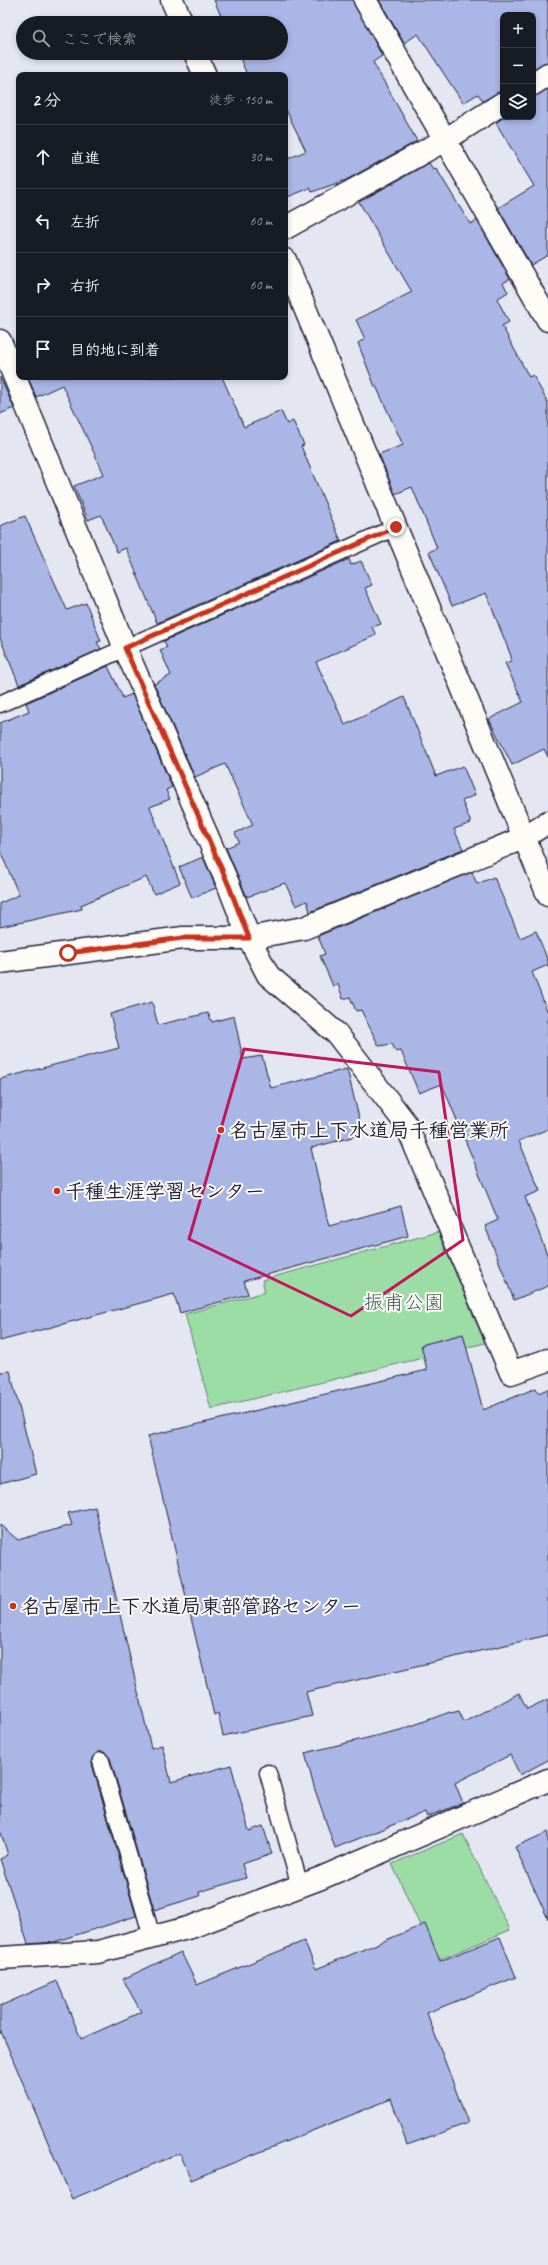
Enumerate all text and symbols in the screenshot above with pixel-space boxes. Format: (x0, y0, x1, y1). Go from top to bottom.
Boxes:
map controls (500, 12, 536, 120)
button: + (500, 12, 536, 48)
search box (16, 16, 288, 60)
icon: search (30, 27, 52, 49)
text: ここで検索 (62, 30, 137, 49)
button: − (500, 48, 536, 84)
button: layers (500, 84, 536, 120)
text: 2 分 (32, 90, 61, 111)
text: 徒歩 · 150 m (209, 92, 272, 108)
icon: ahead (32, 146, 54, 168)
text: 直進 (70, 149, 100, 168)
text: 30 m (250, 149, 272, 165)
icon: left (32, 210, 54, 232)
text: 左折 (70, 213, 100, 232)
text: 60 m (250, 213, 272, 229)
icon: right (32, 274, 54, 296)
text: 右折 (70, 277, 100, 296)
text: 60 m (250, 277, 272, 293)
icon: arrive (32, 338, 54, 360)
text: 目的地に到着 (70, 341, 160, 360)
route end (387, 518, 405, 536)
route start (59, 944, 77, 962)
place label: 名古屋市上下水道局千種営業所 (229, 1118, 509, 1143)
marker: 名古屋市上下水道局千種営業所 (216, 1125, 226, 1135)
place label: 千種生涯学習センター (65, 1179, 265, 1204)
marker: 千種生涯学習センター (52, 1186, 62, 1196)
park label: 振甫公園 (364, 1290, 444, 1315)
place label: 名古屋市上下水道局東部管路センター (21, 1594, 361, 1619)
marker: 名古屋市上下水道局東部管路センター (8, 1601, 18, 1611)

